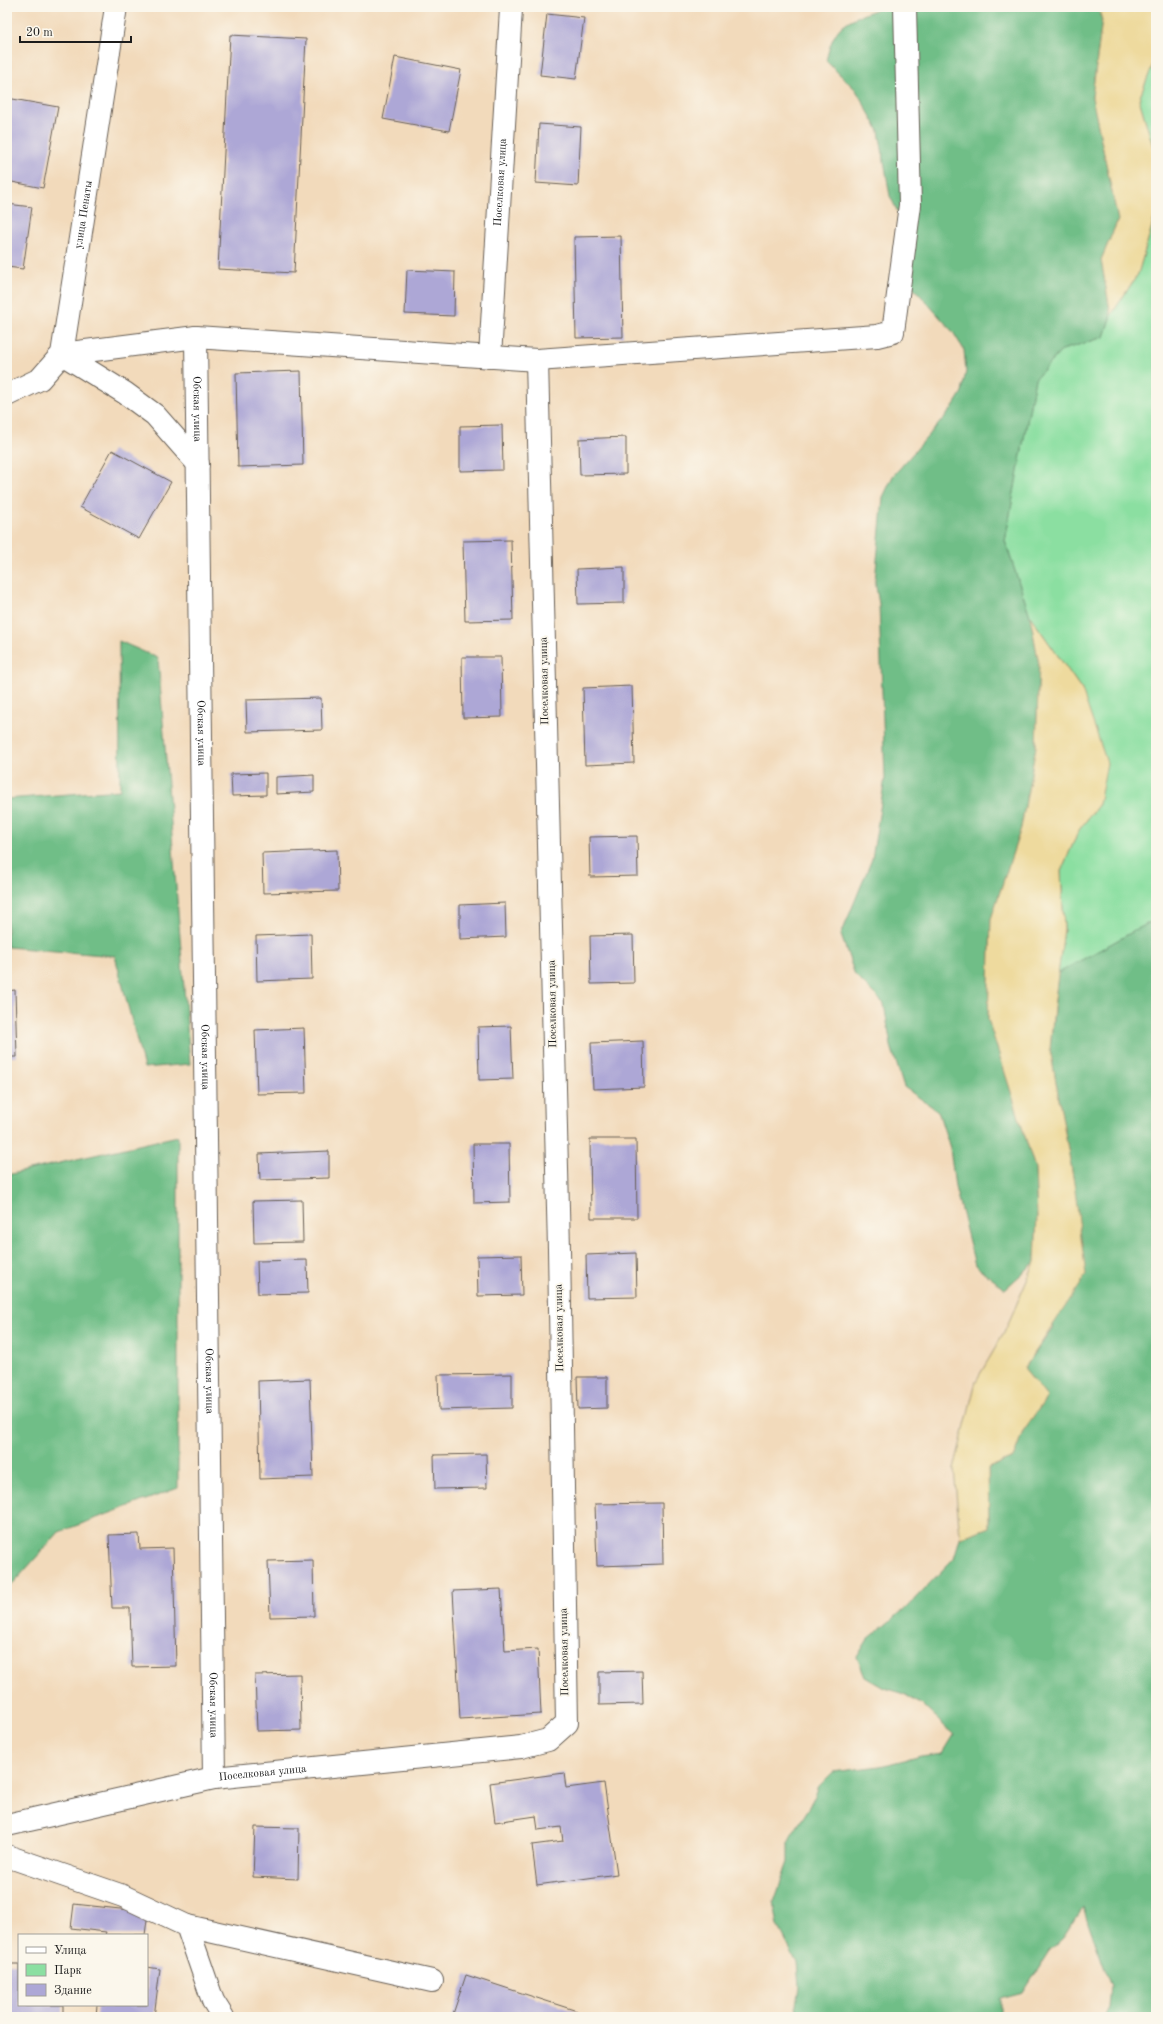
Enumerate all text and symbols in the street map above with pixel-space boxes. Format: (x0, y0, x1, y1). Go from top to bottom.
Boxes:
scale bar (20, 18, 131, 44)
text: 20 m (26, 27, 53, 39)
street label: Поселковая улица (492, 137, 509, 227)
street label: улица Пенаты (73, 180, 94, 250)
street label: Обская улица (191, 376, 203, 443)
street label: Поселковая улица (539, 636, 551, 725)
street label: Обская улица (195, 700, 207, 767)
street label: Поселковая улица (547, 959, 559, 1048)
street label: Обская улица (199, 1024, 211, 1091)
street label: Поселковая улица (554, 1283, 566, 1372)
street label: Обская улица (203, 1348, 215, 1415)
street label: Поселковая улица (559, 1607, 571, 1696)
street label: Обская улица (207, 1672, 219, 1738)
street label: Поселковая улица (218, 1763, 307, 1783)
legend (18, 1934, 148, 2006)
text: Улица (54, 1945, 87, 1957)
text: Парк (54, 1965, 82, 1977)
text: Здание (54, 1985, 92, 1997)

